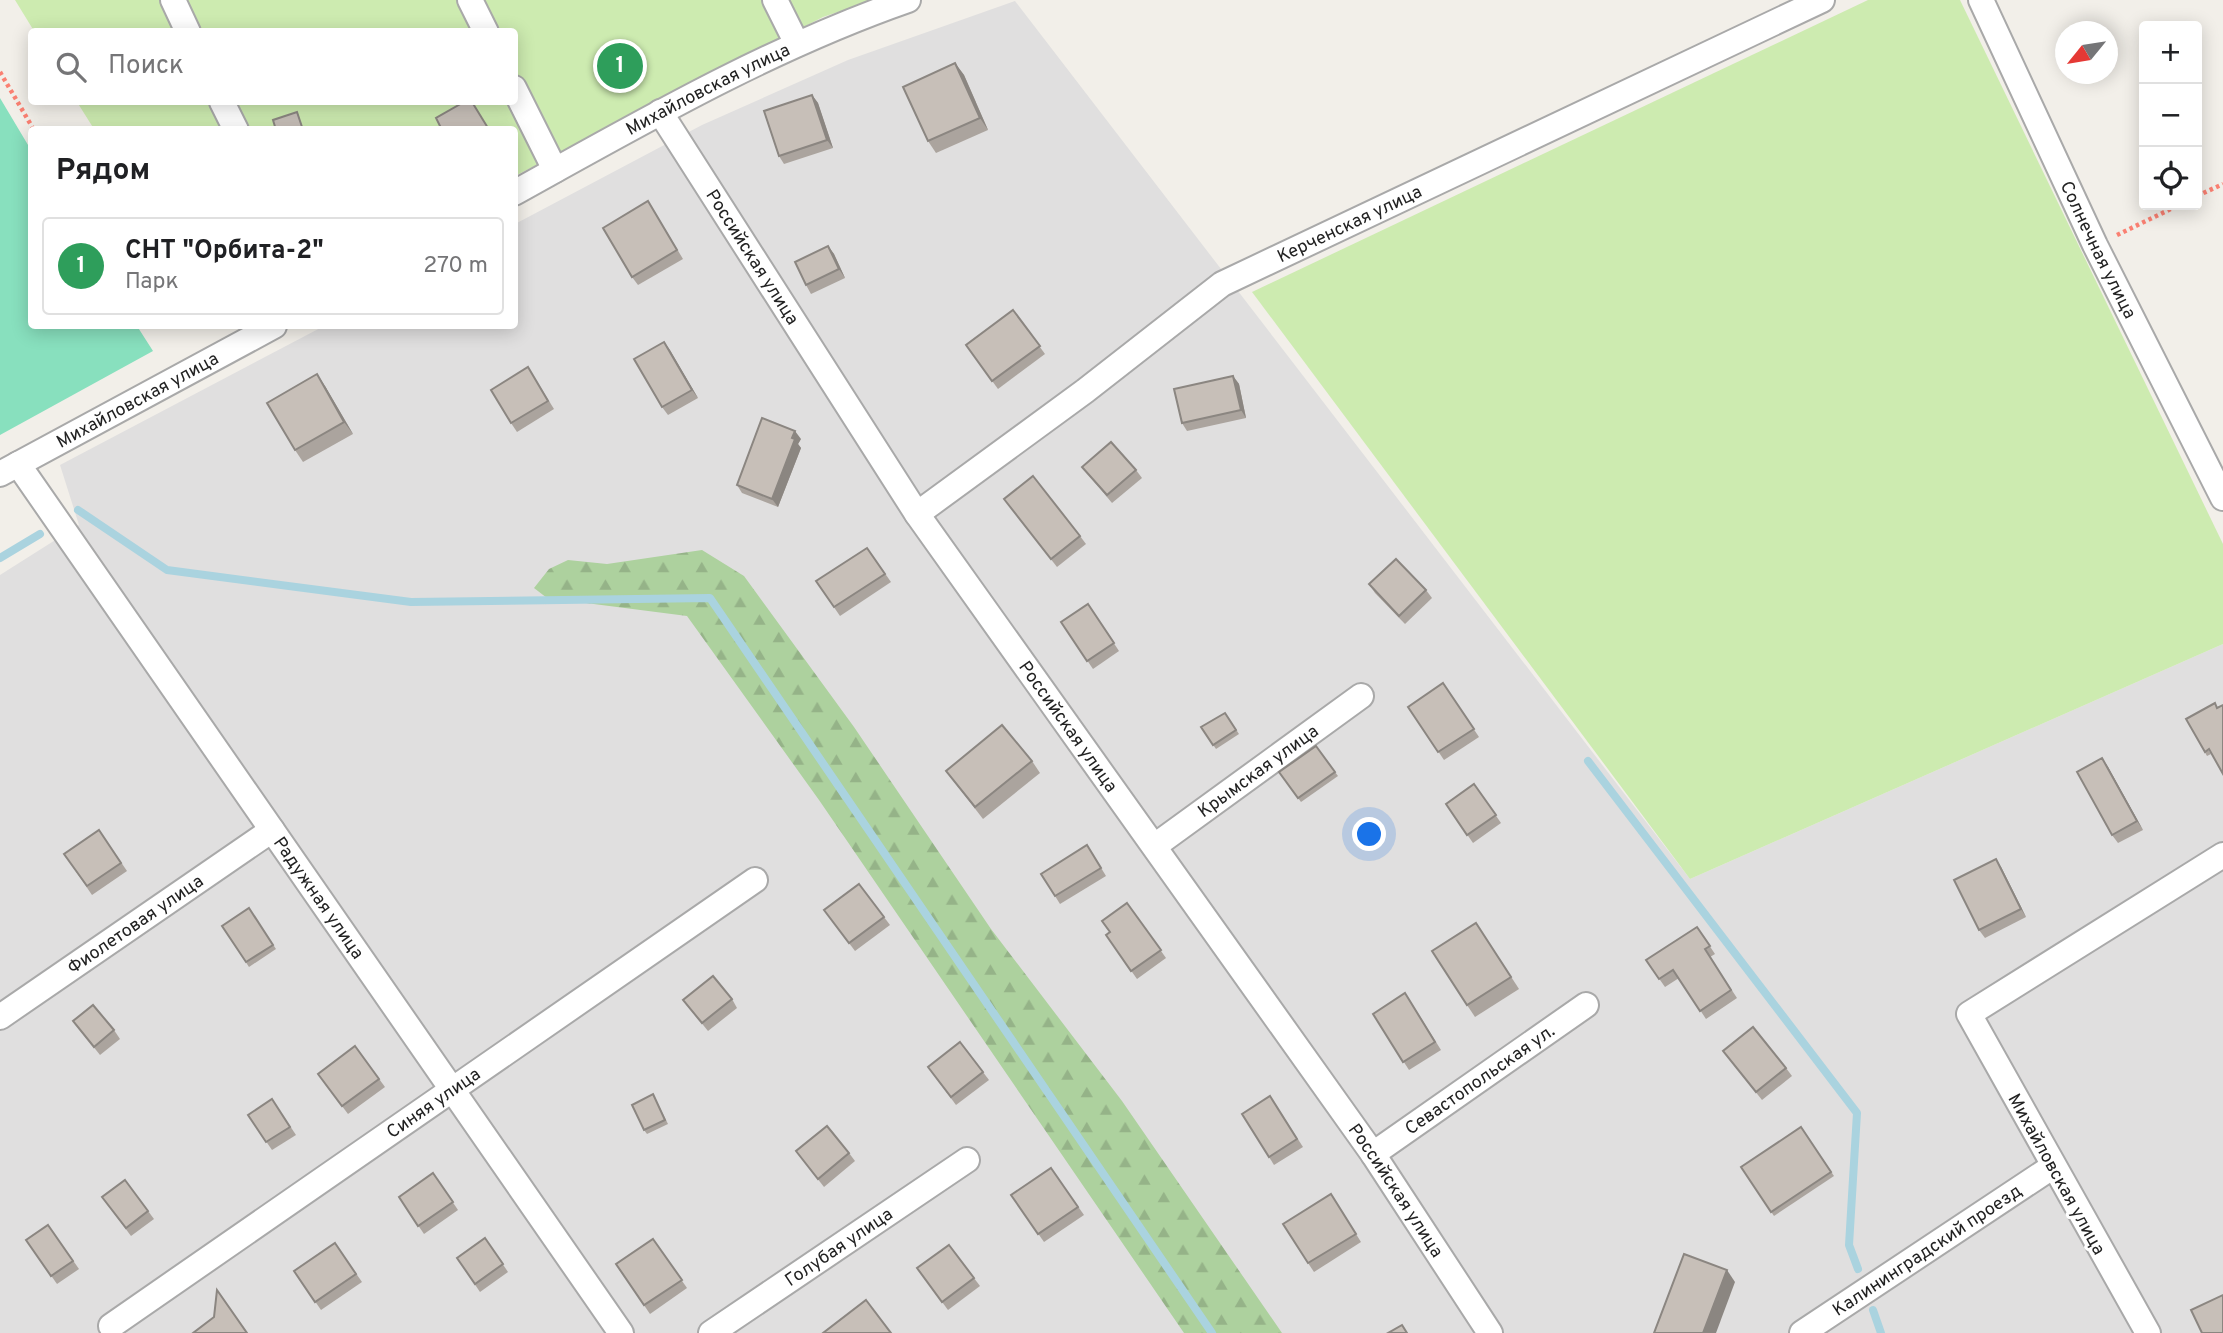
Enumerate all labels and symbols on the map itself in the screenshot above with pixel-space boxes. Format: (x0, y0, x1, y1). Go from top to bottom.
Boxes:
north arrow (2055, 21, 2118, 84)
street label: Михайловская улица (622, 39, 794, 142)
pin: 1 (597, 40, 643, 92)
street label: Солнечная улица (2054, 178, 2140, 323)
street label: Керченская улица (1274, 181, 1426, 269)
street label: Российская улица (700, 186, 803, 330)
street label: Михайловская улица (53, 348, 223, 454)
street label: Российская улица (1012, 657, 1122, 798)
street label: Крымская улица (1194, 721, 1324, 824)
your location (1352, 817, 1386, 851)
street label: Радужная улица (267, 833, 368, 964)
street label: Фиолетовая улица (64, 871, 208, 980)
street label: Севастопольская ул. (1401, 1020, 1560, 1141)
street label: Синяя улица (383, 1064, 486, 1145)
street label: Михайловская улица (2002, 1090, 2110, 1259)
street label: Российская улица (1342, 1120, 1448, 1263)
street label: Калининградский проезд (1829, 1180, 2027, 1322)
street label: Голубая улица (781, 1203, 898, 1293)

